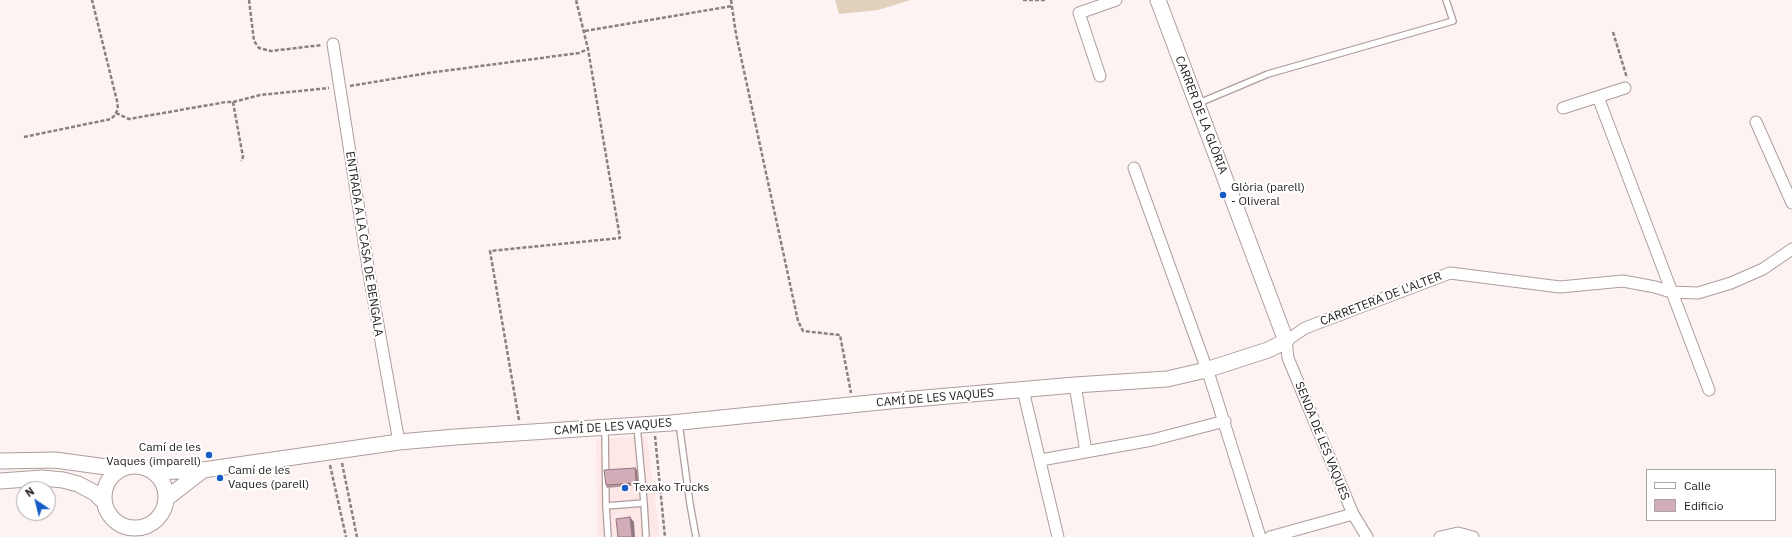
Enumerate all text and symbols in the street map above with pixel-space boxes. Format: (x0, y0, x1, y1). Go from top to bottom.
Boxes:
street label: CARRER DE LA GLÒRIA (1172, 54, 1230, 176)
street label: ENTRADA A LA CASA DE BENGALA (342, 150, 386, 338)
place label: Glòria (parell) - Oliveral (1231, 181, 1305, 209)
marker: Glòria (parell) - Oliveral (1218, 190, 1228, 200)
street label: CARRETERA DE L'ALTER (1318, 269, 1444, 329)
street label: SENDA DE LES VAQUES (1292, 380, 1352, 502)
street label: CAMÍ DE LES VAQUES (876, 386, 994, 410)
street label: CAMÍ DE LES VAQUES (554, 416, 672, 438)
place label: Camí de les Vaques (imparell) (106, 441, 201, 469)
marker: Camí de les Vaques (imparell) (204, 450, 214, 460)
place label: Camí de les Vaques (parell) (228, 464, 309, 492)
legend (1646, 469, 1776, 521)
marker: Camí de les Vaques (parell) (215, 473, 225, 483)
text: Calle (1684, 478, 1711, 493)
north arrow (16, 481, 56, 521)
place label: Texako Trucks (633, 481, 709, 495)
marker: Texako Trucks (620, 483, 630, 493)
text: N (22, 484, 37, 500)
text: Edificio (1684, 498, 1723, 513)

